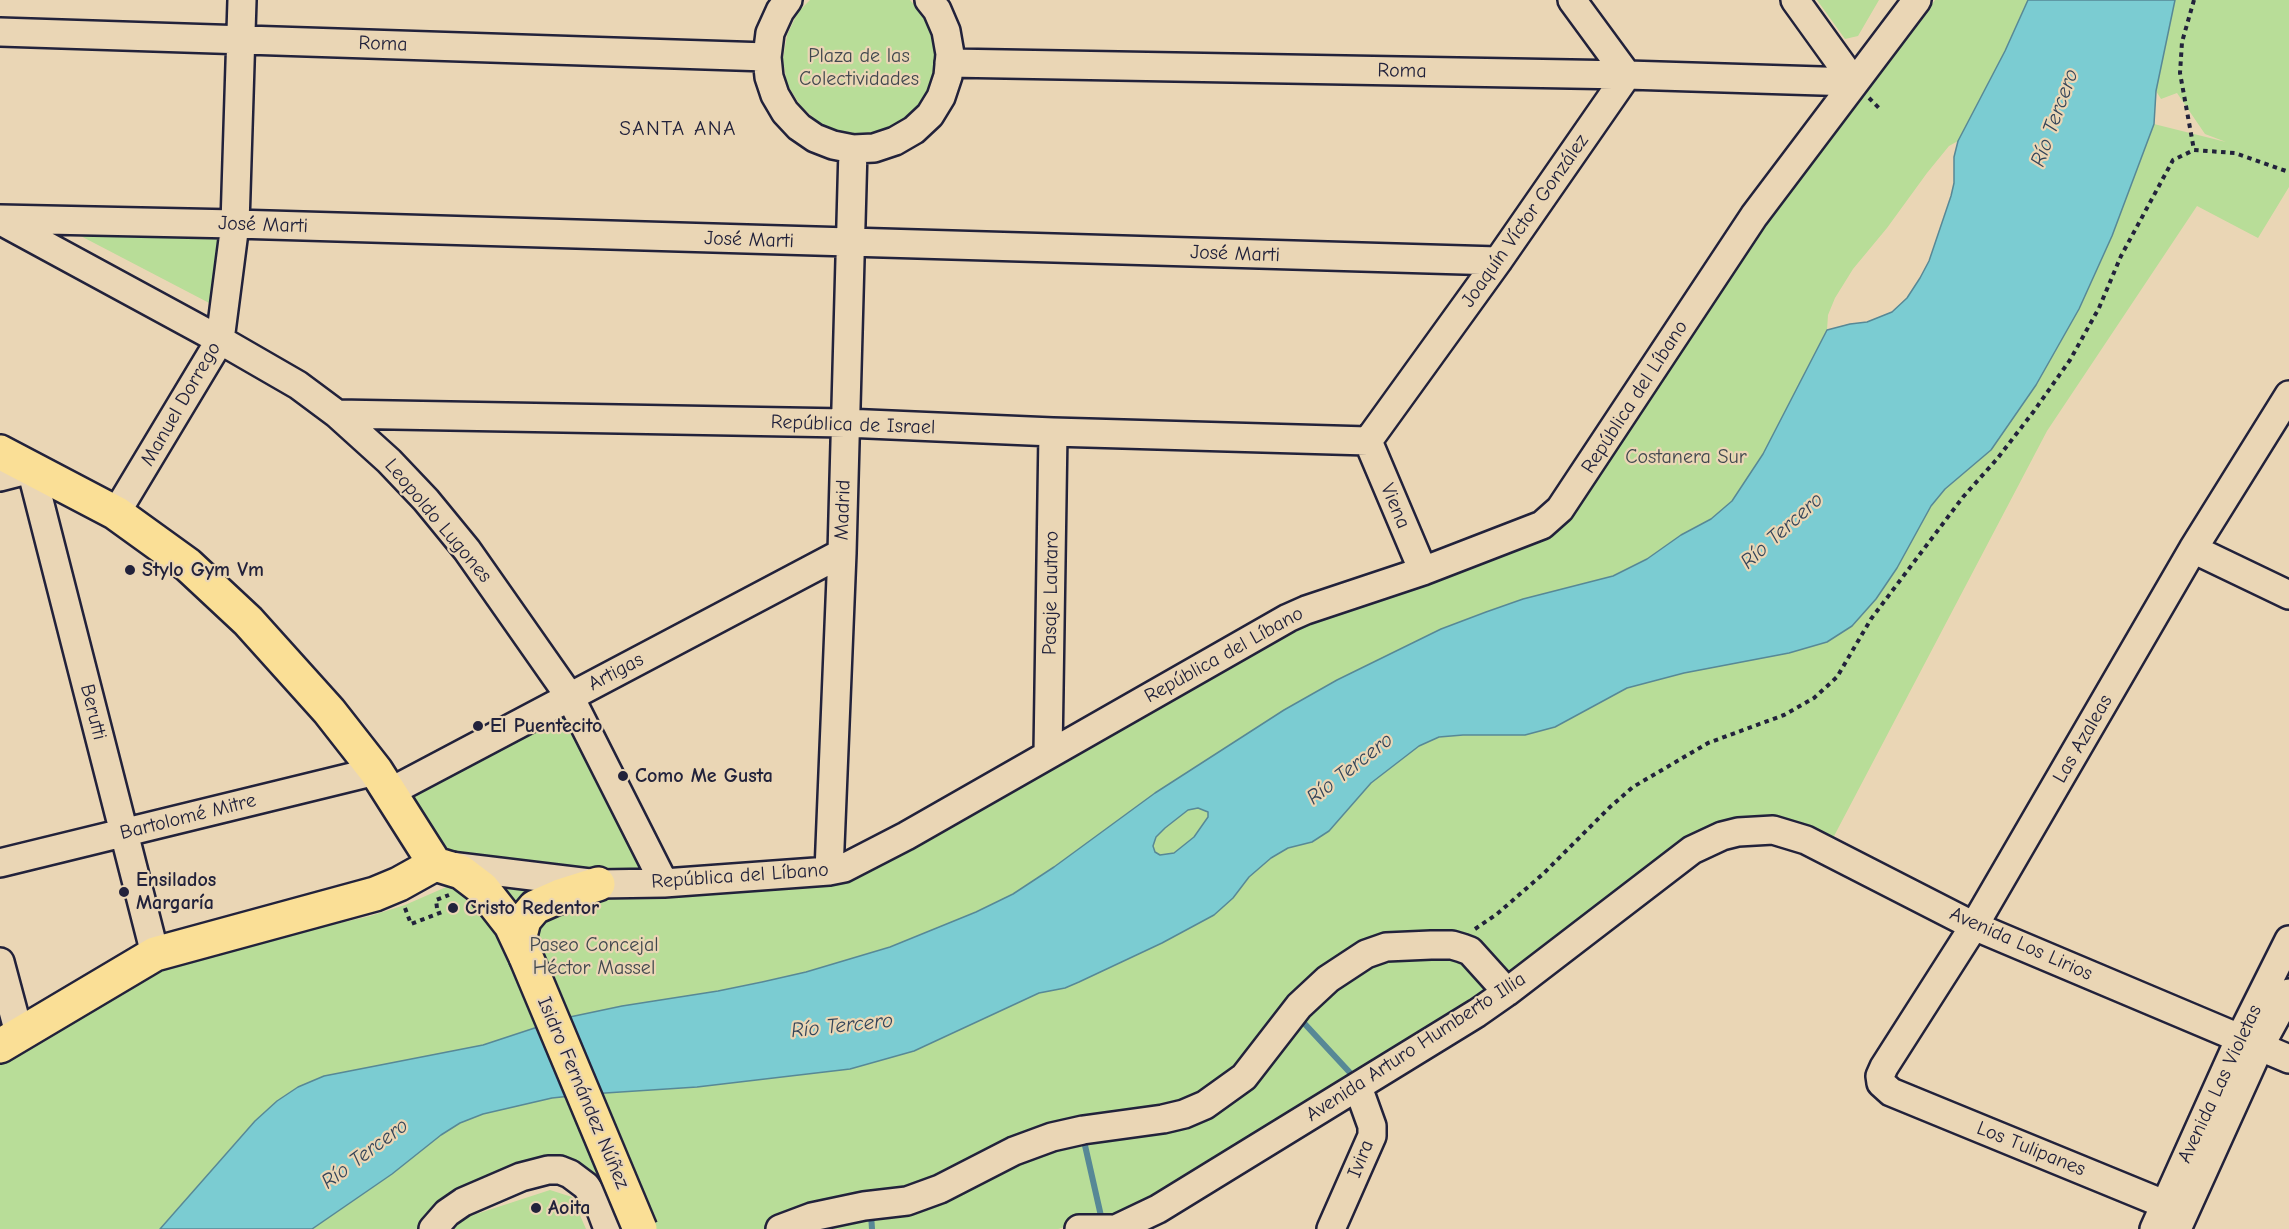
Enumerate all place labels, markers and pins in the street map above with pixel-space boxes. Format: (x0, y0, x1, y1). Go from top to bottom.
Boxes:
place label: Stylo Gym Vm (142, 558, 264, 582)
marker: Stylo Gym Vm (123, 563, 137, 577)
place label: El Puentecito (490, 714, 602, 738)
marker: El Puentecito (471, 719, 485, 733)
place label: Como Me Gusta (635, 764, 773, 788)
marker: Como Me Gusta (616, 769, 630, 783)
place label: Ensilados Margaría (136, 868, 216, 915)
marker: Ensilados Margaría (117, 885, 131, 899)
place label: Cristo Redentor (465, 896, 599, 920)
marker: Cristo Redentor (446, 901, 460, 915)
place label: Aoita (548, 1196, 590, 1220)
marker: Aoita (529, 1201, 543, 1215)

